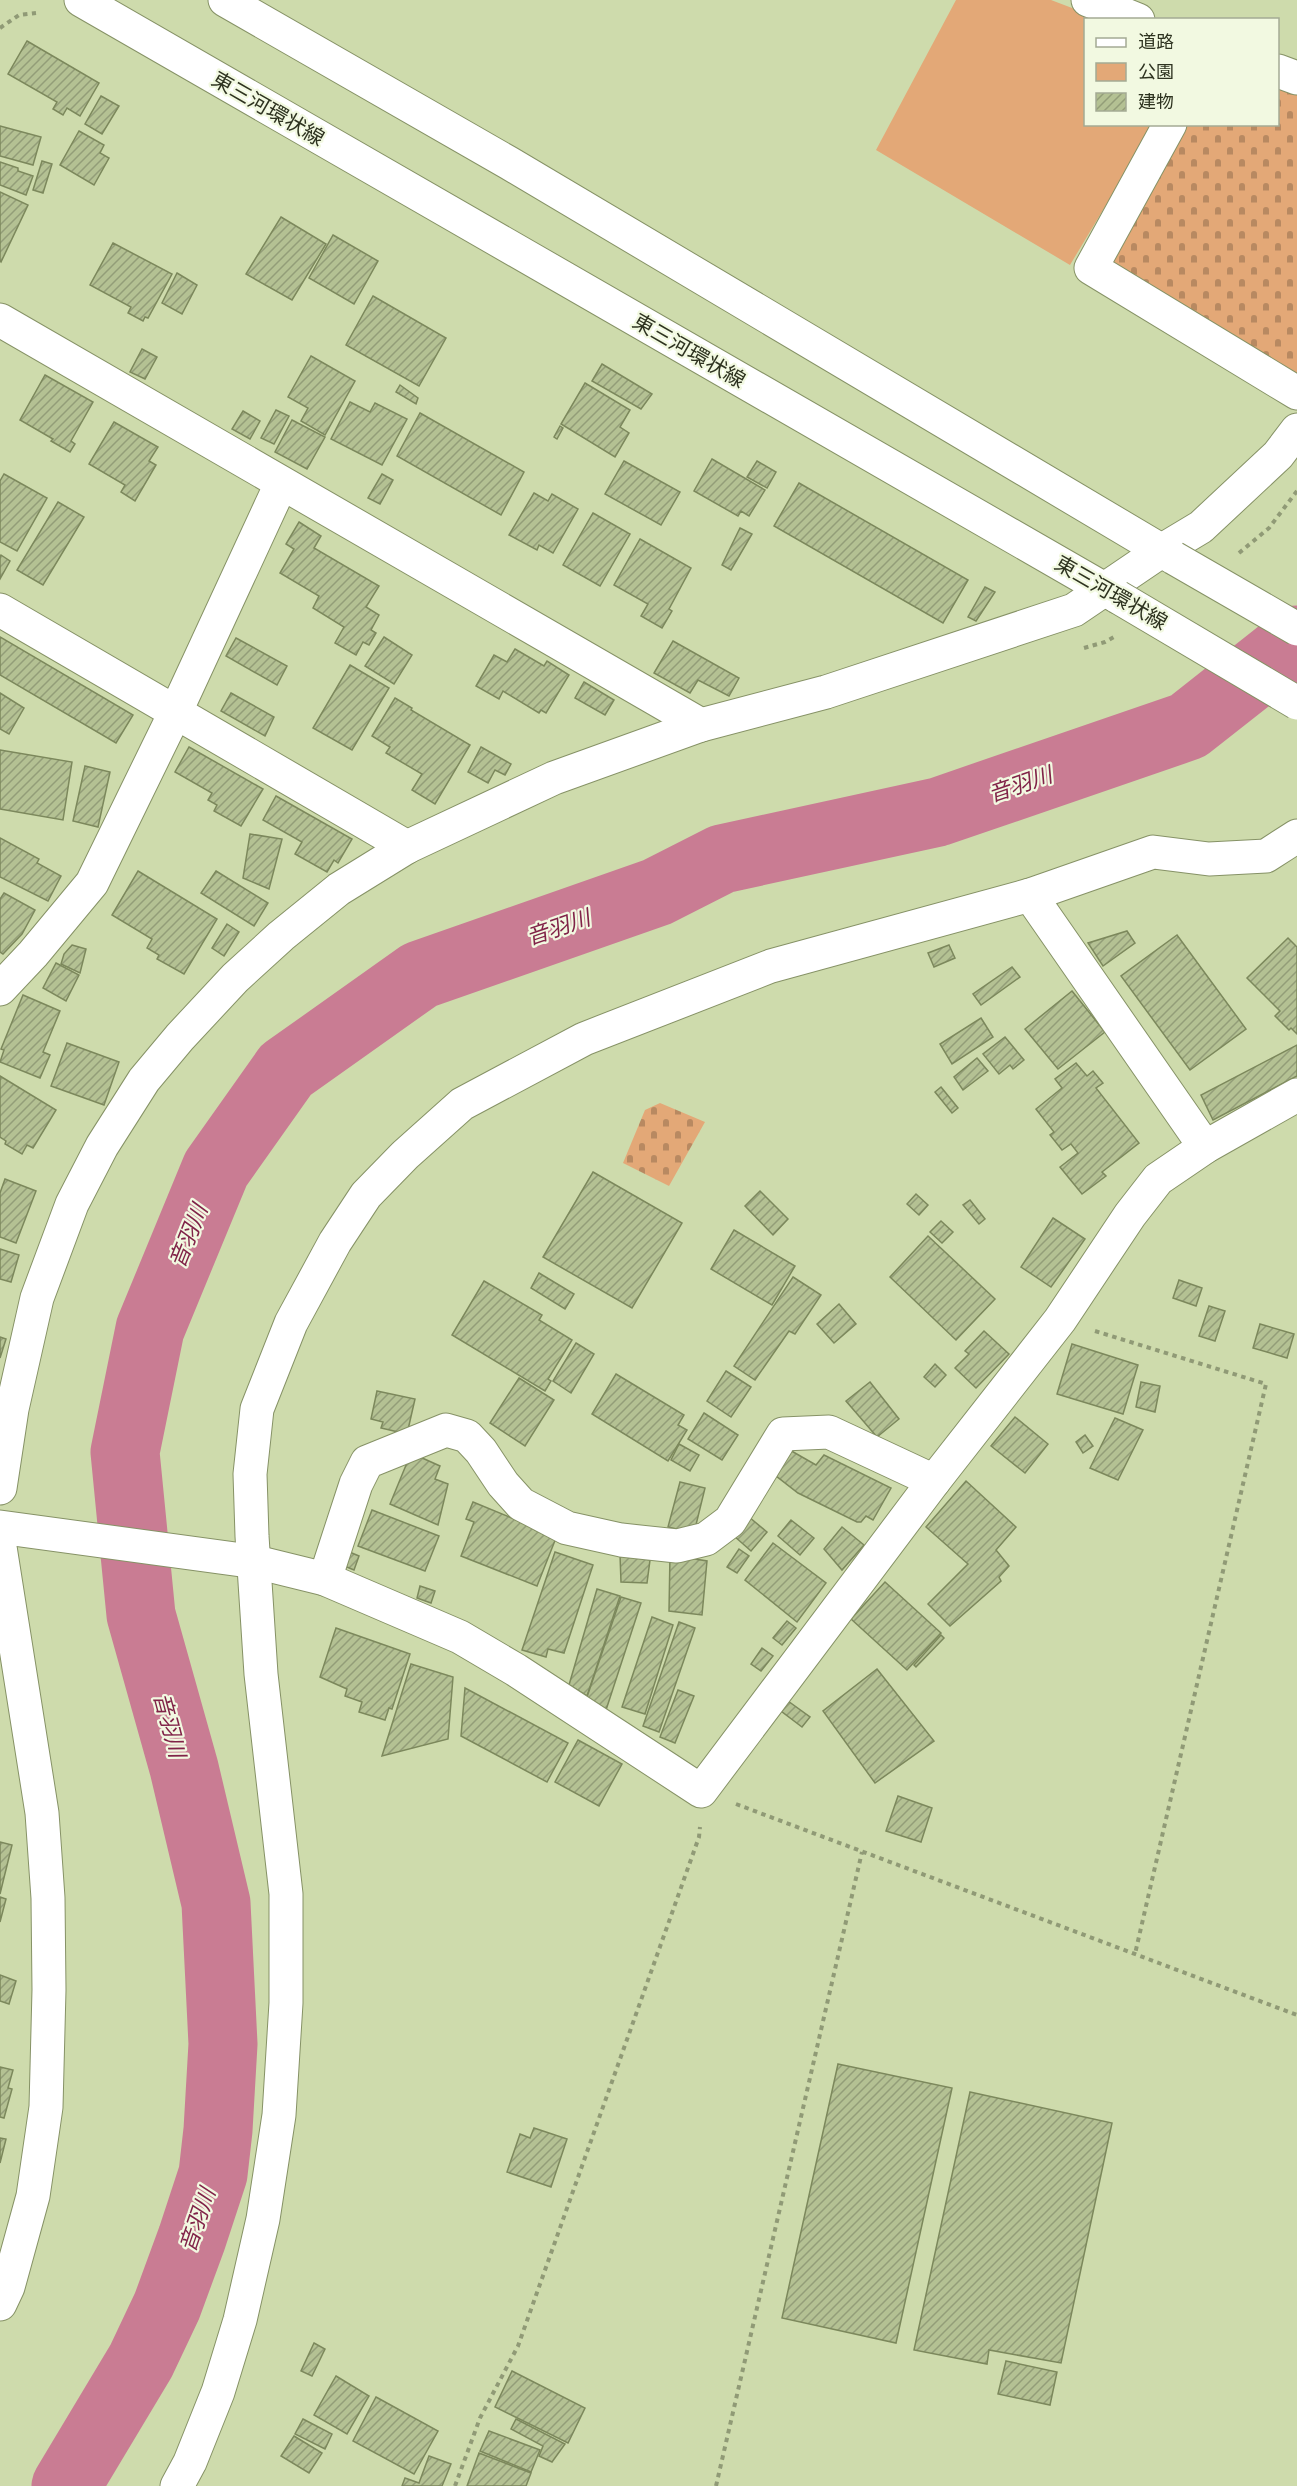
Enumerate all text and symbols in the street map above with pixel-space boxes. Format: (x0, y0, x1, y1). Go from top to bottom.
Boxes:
legend (1084, 18, 1279, 126)
text: 道路 (1138, 31, 1174, 52)
text: 公園 (1138, 61, 1174, 82)
street label: 東三河環状線 (207, 67, 329, 151)
text: 建物 (1138, 91, 1174, 112)
street label: 東三河環状線 (628, 309, 750, 393)
street label: 東三河環状線 (1050, 551, 1172, 635)
water label: 音羽川 (985, 761, 1057, 807)
water label: 音羽川 (523, 904, 595, 950)
water label: 音羽川 (165, 1199, 213, 1271)
water label: 音羽川 (149, 1690, 191, 1762)
water label: 音羽川 (175, 2183, 221, 2255)

